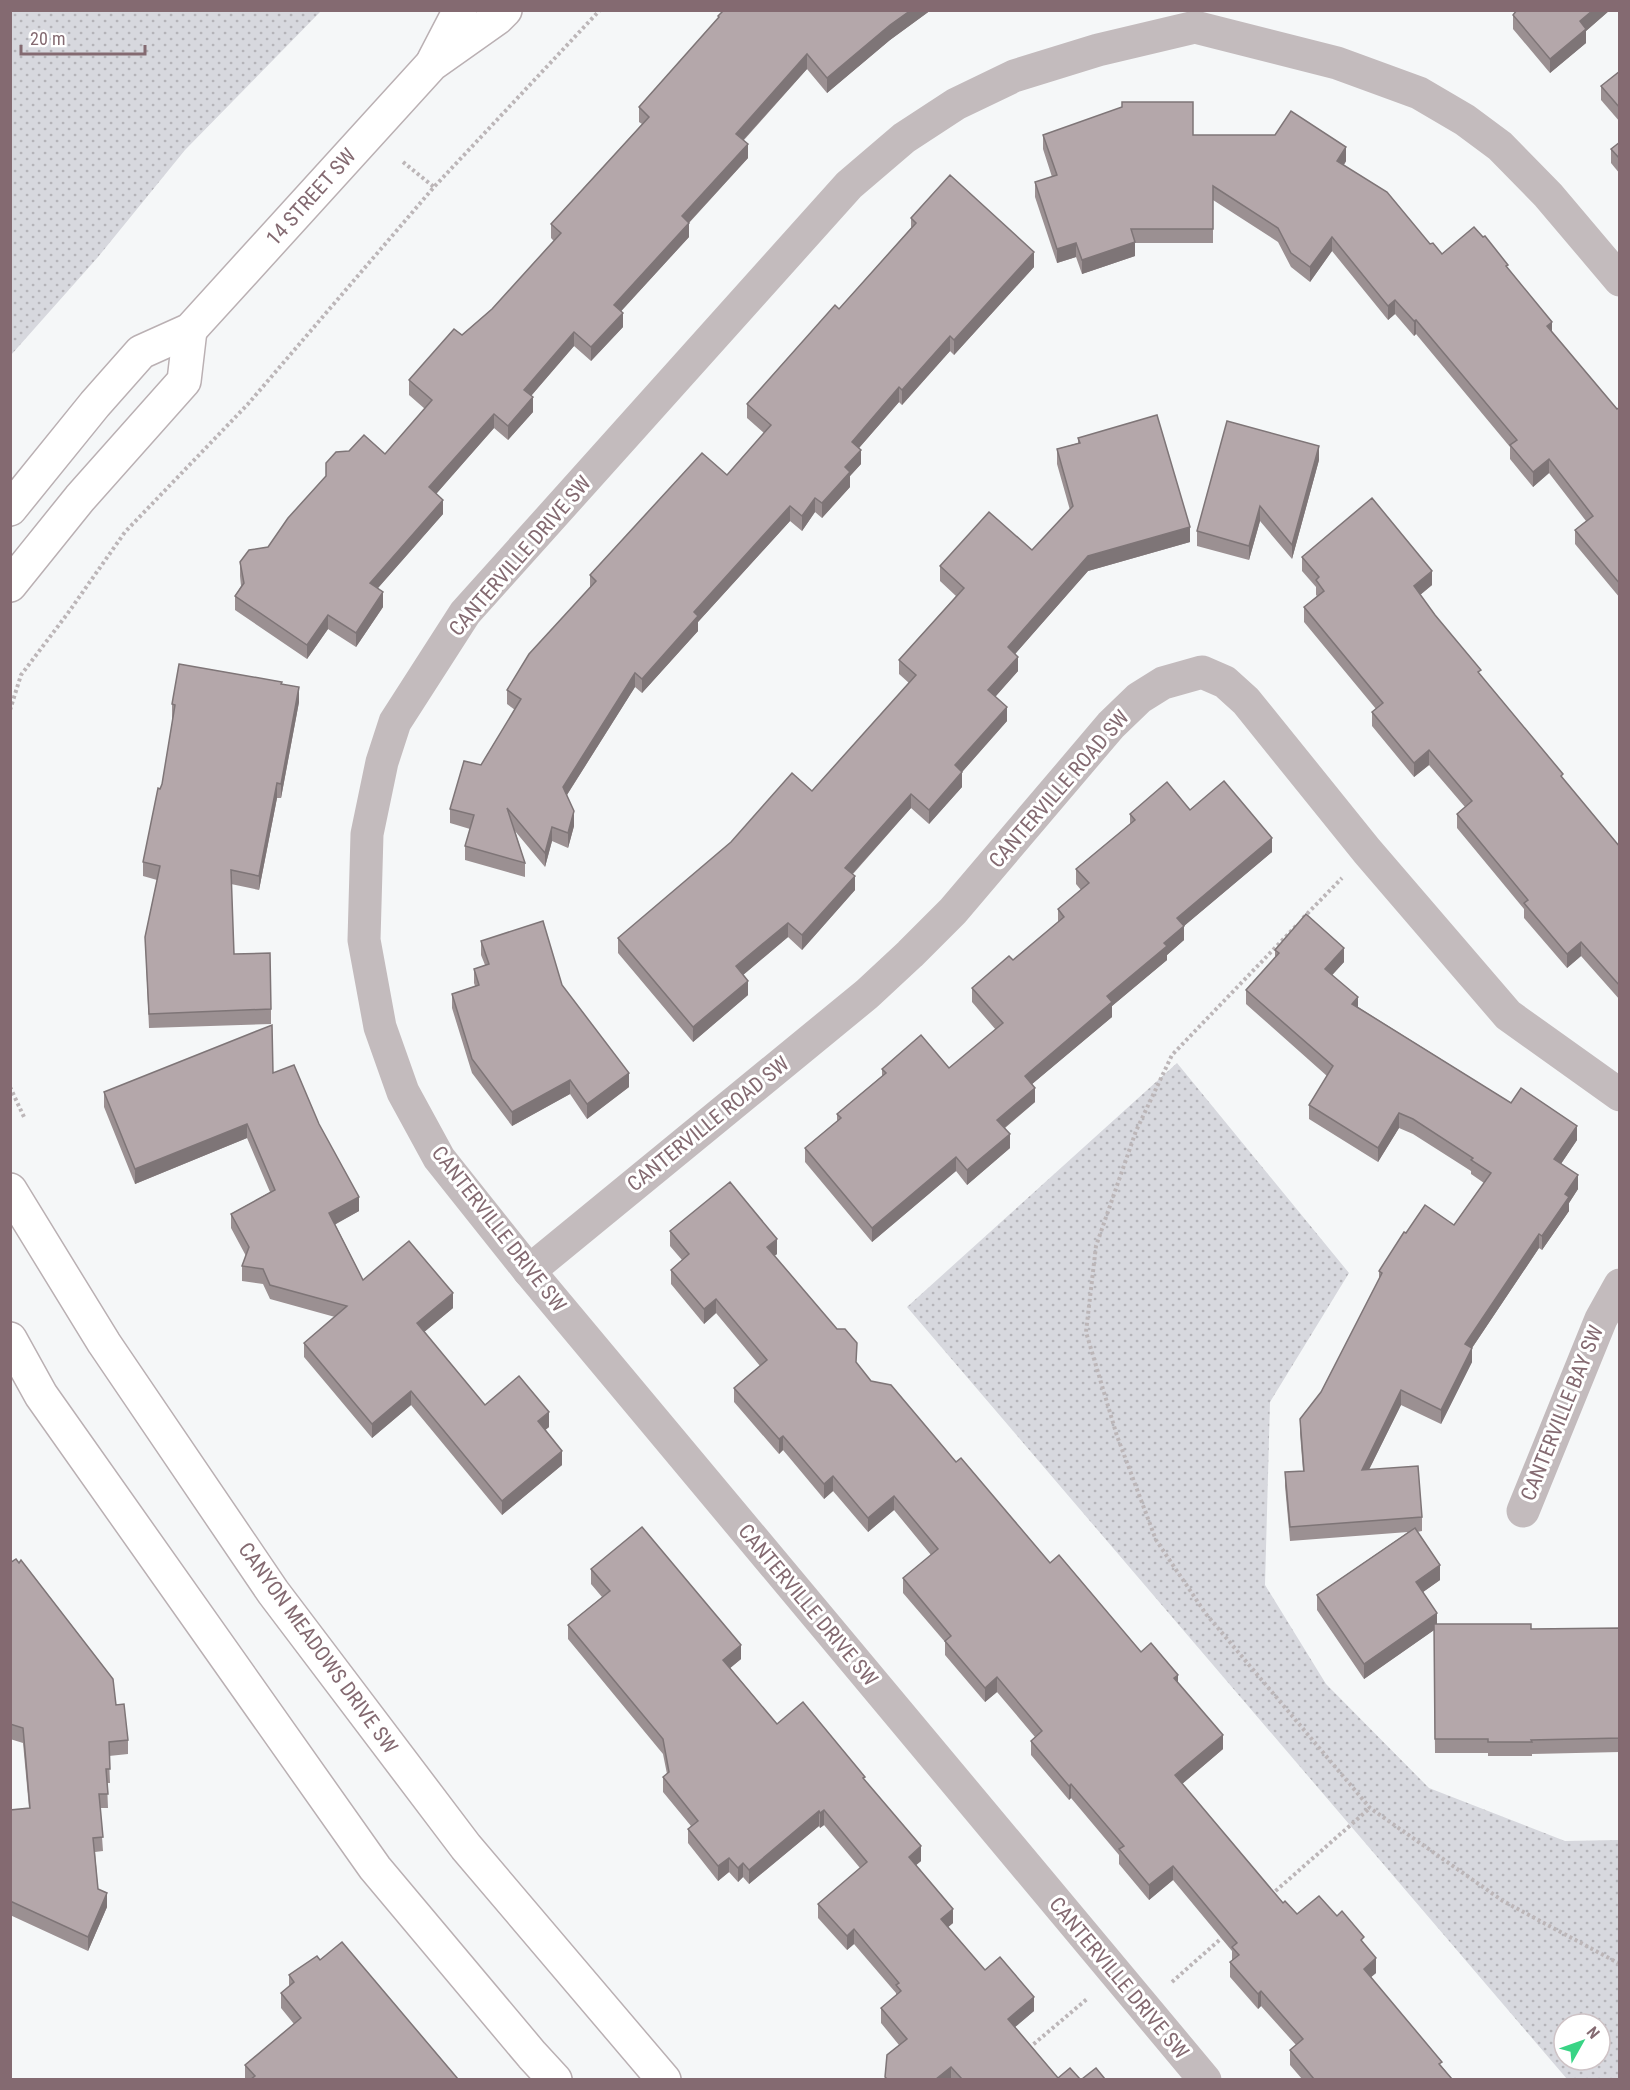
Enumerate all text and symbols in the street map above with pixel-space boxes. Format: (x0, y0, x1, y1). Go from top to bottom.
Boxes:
scale bar (21, 18, 146, 56)
text: 20 m (30, 28, 65, 49)
street label: 14 STREET SW (261, 144, 361, 250)
street label: CANTERVILLE DRIVE SW (444, 471, 596, 641)
street label: CANTERVILLE ROAD SW (984, 705, 1134, 873)
street label: CANTERVILLE ROAD SW (622, 1052, 794, 1196)
street label: CANTERVILLE DRIVE SW (427, 1141, 571, 1317)
street label: CANTERVILLE BAY SW (1516, 1322, 1608, 1504)
street label: CANTERVILLE DRIVE SW (733, 1519, 883, 1691)
street label: CANYON MEADOWS DRIVE SW (233, 1538, 403, 1758)
street label: CANTERVILLE DRIVE SW (1044, 1892, 1194, 2064)
north arrow (1552, 2012, 1612, 2072)
text: N (1583, 2023, 1604, 2043)

